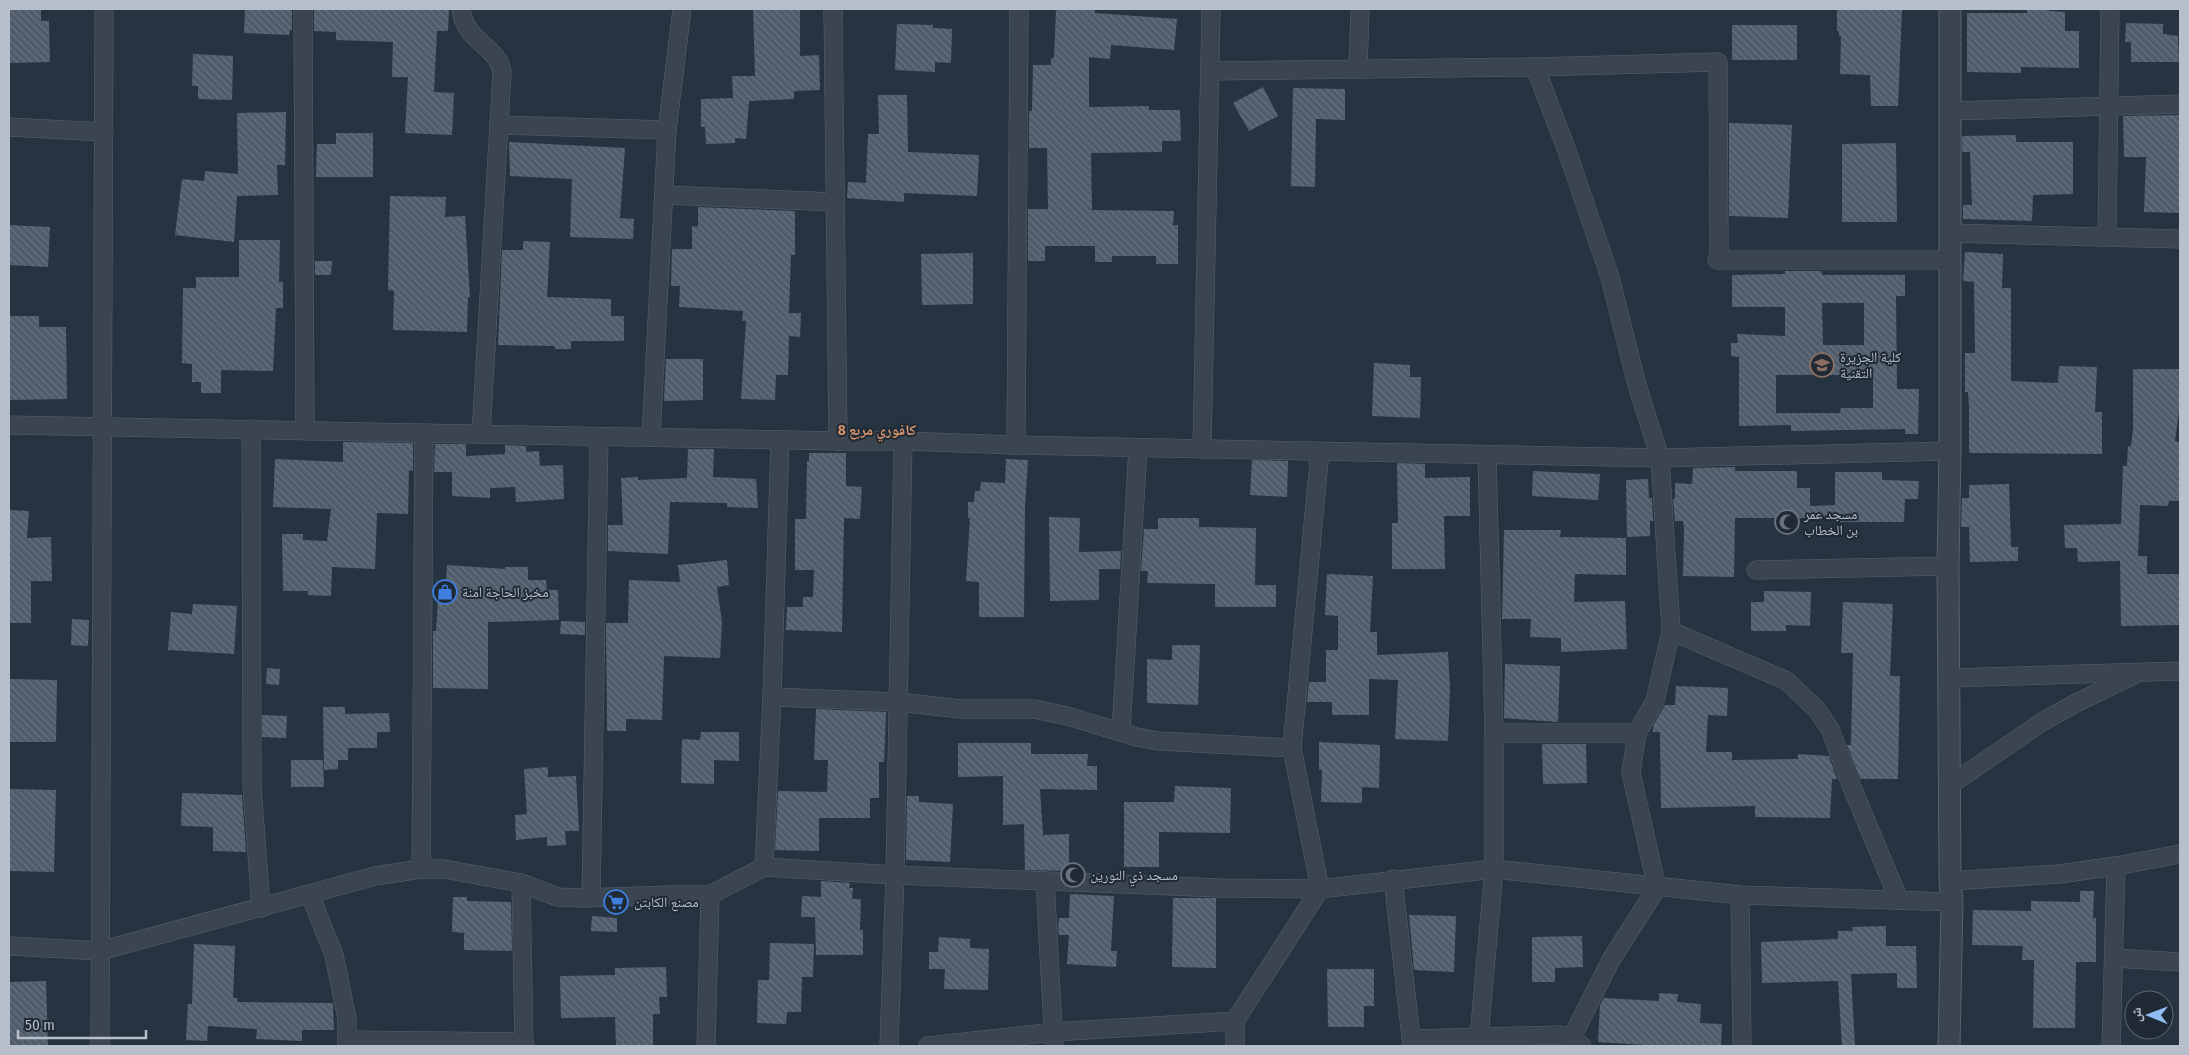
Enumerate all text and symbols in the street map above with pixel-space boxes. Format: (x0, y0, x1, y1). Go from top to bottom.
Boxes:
place label: كلية الجزيرة التقنية (1840, 349, 1902, 382)
school or university icon: كلية الجزيرة التقنية (1809, 352, 1835, 378)
district label: كافوري مربع 8 (838, 421, 917, 442)
place label: مسجد عمر بن الخطاب (1803, 506, 1858, 539)
mosque icon: مسجد عمر بن الخطاب (1774, 509, 1800, 535)
shop icon: مخبز الحاجة امنة (432, 579, 458, 605)
place label: مخبز الحاجة امنة (462, 584, 549, 601)
mosque icon: مسجد ذي النورين (1060, 862, 1086, 888)
place label: مسجد ذي النورين (1090, 867, 1178, 887)
supermarket icon: مصنع الكابتن (603, 889, 629, 915)
place label: مصنع الكابتن (634, 894, 699, 912)
north arrow (2124, 990, 2174, 1040)
text: ش (2128, 1007, 2145, 1022)
scale bar (18, 1008, 145, 1040)
text: 50 m (25, 1016, 55, 1034)

